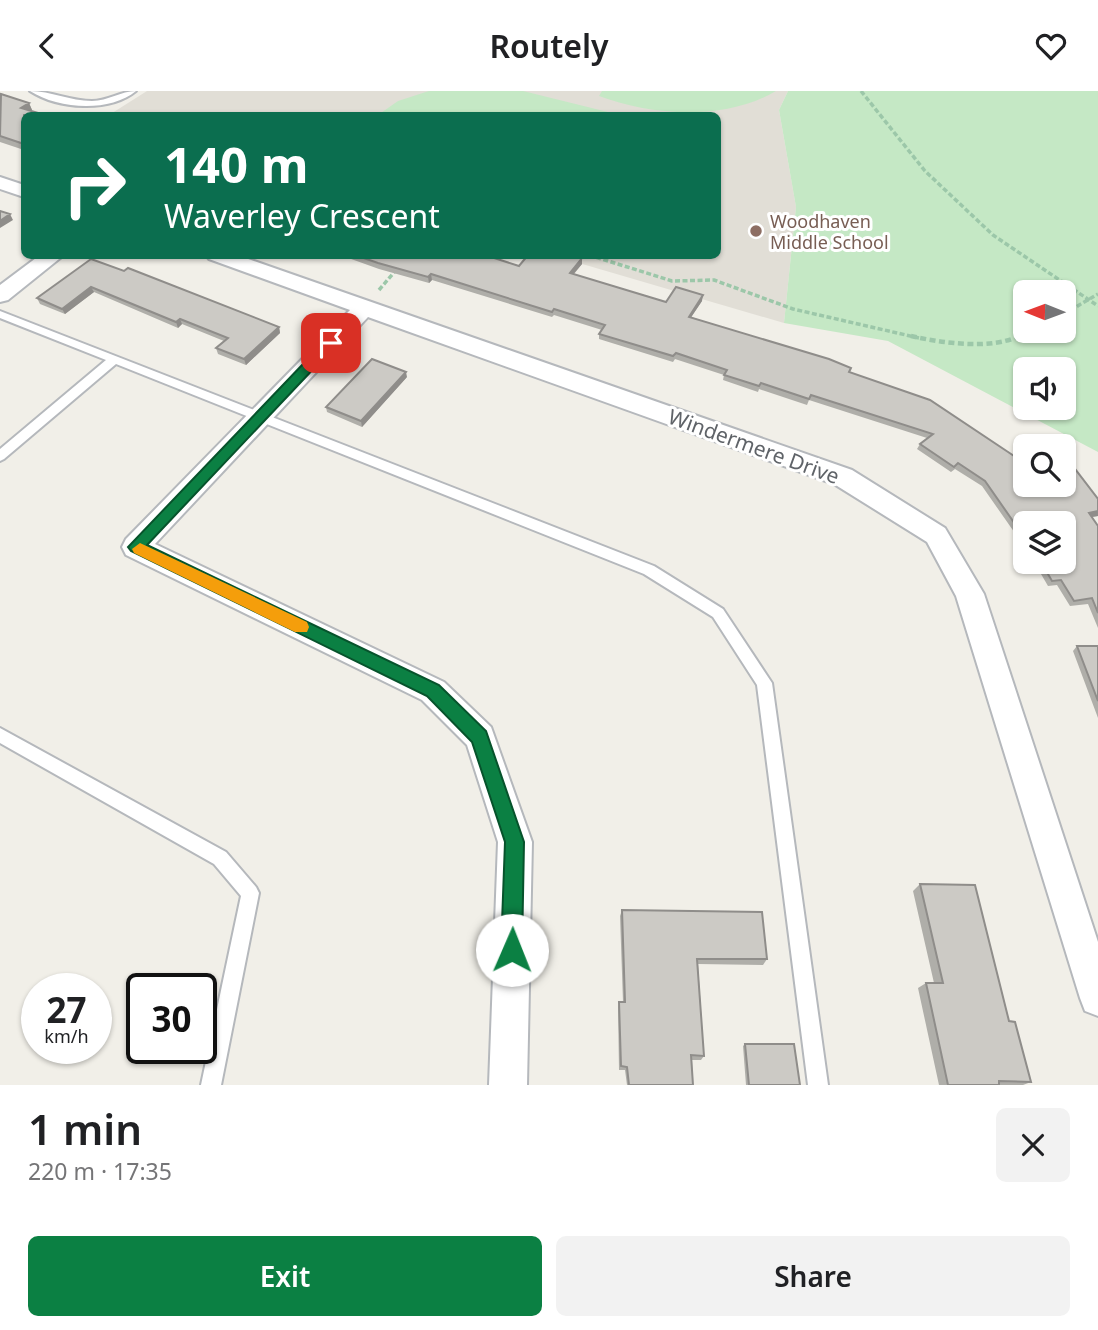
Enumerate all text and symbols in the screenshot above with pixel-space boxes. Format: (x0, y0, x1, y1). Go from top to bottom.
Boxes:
text: Routely (489, 24, 609, 67)
icon: back (28, 27, 66, 65)
icon: heart (1032, 27, 1070, 65)
text: 140 m (164, 131, 309, 197)
icon: right (49, 140, 140, 231)
text: Waverley Crescent (164, 194, 440, 237)
place label: Woodhaven Middle School (770, 209, 889, 254)
marker: Woodhaven Middle School (748, 223, 764, 239)
north arrow (1013, 280, 1076, 343)
map controls (1013, 280, 1076, 574)
pin (301, 313, 361, 373)
icon: arrive (312, 324, 350, 362)
button: sound (1013, 357, 1076, 420)
street label: Windermere Drive (664, 402, 844, 490)
button: search (1013, 434, 1076, 497)
button: layers (1013, 511, 1076, 574)
position arrow (475, 913, 549, 987)
speed limit sign: 30 (126, 973, 217, 1064)
text: 27 (46, 986, 87, 1033)
text: km/h (44, 1024, 89, 1048)
text: 1 min (28, 1100, 142, 1157)
button: close (996, 1108, 1070, 1182)
text: 220 m · 17:35 (28, 1155, 172, 1187)
button: Exit (28, 1236, 542, 1316)
button: Share (556, 1236, 1070, 1316)

